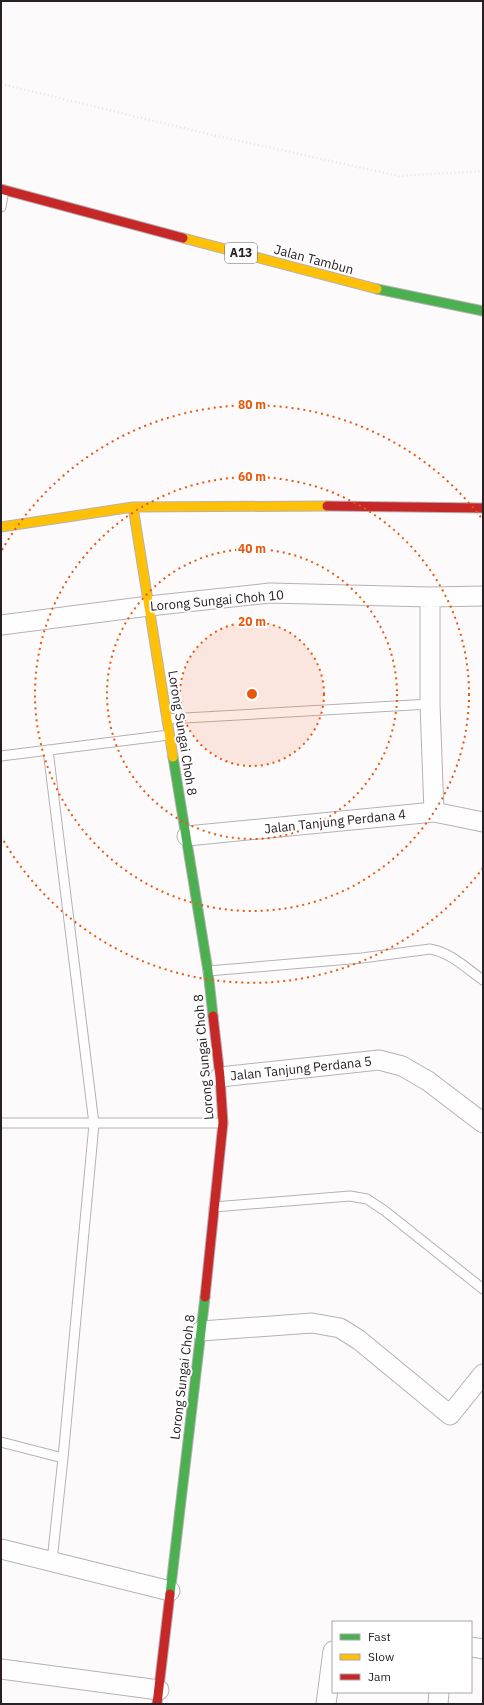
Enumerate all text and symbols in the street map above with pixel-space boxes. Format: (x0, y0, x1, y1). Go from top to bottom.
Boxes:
street label: Jalan Tambun (272, 241, 355, 278)
road number: A13 (225, 243, 257, 263)
text: 80 m (238, 397, 266, 412)
text: 60 m (238, 469, 266, 484)
text: 40 m (238, 541, 266, 556)
street label: Lorong Sungai Choh 10 (149, 586, 285, 615)
text: 20 m (238, 614, 266, 629)
street label: Lorong Sungai Choh 8 (164, 669, 201, 797)
centre of rings (245, 687, 259, 701)
street label: Jalan Tanjung Perdana 4 (263, 806, 407, 837)
street label: Lorong Sungai Choh 8 (190, 993, 217, 1121)
street label: Jalan Tanjung Perdana 5 (229, 1053, 373, 1084)
street label: Lorong Sungai Choh 8 (166, 1313, 199, 1441)
legend (332, 1621, 472, 1693)
text: Fast (368, 1629, 391, 1644)
text: Slow (368, 1649, 394, 1664)
text: Jam (368, 1669, 391, 1684)

